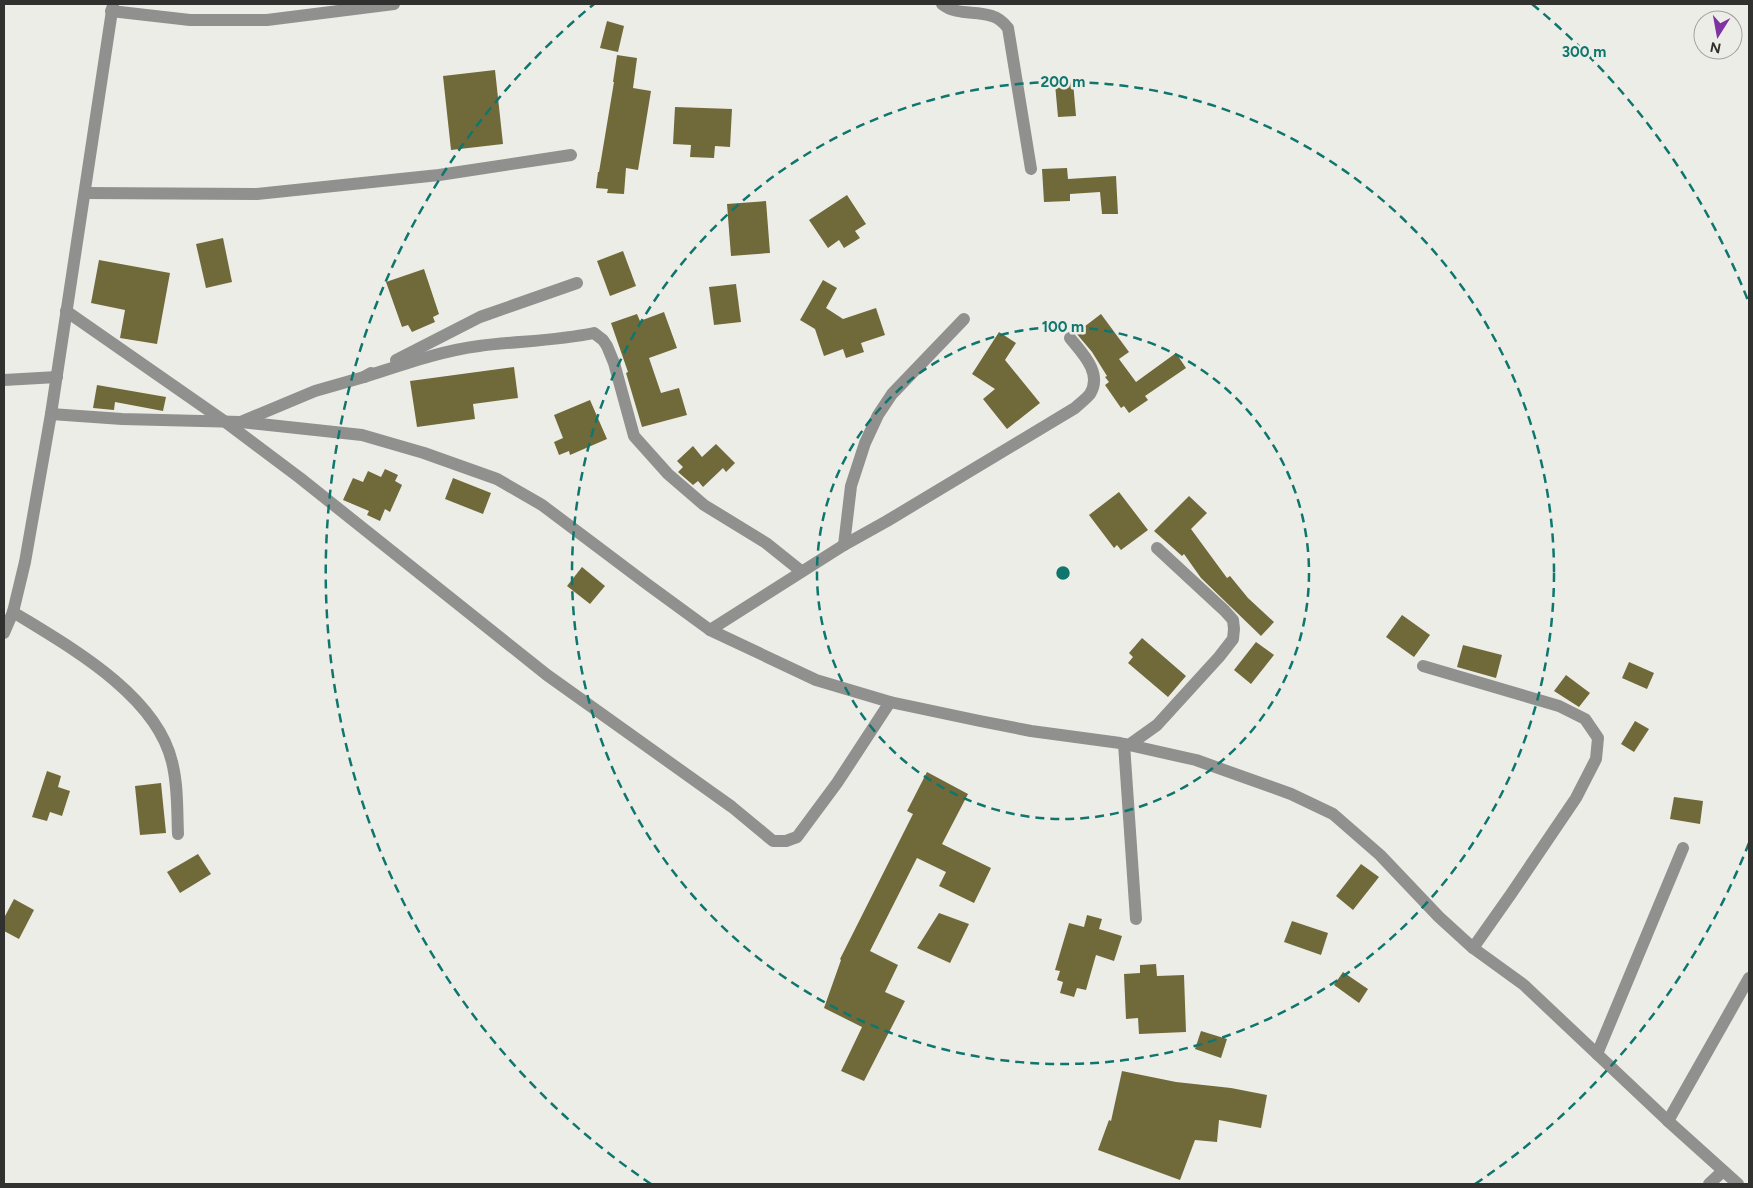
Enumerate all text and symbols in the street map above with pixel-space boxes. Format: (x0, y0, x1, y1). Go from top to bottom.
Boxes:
north arrow (1693, 10, 1743, 60)
text: N (1709, 38, 1723, 57)
text: 300 m (1562, 43, 1606, 61)
text: 200 m (1041, 73, 1085, 91)
text: 100 m (1042, 318, 1084, 336)
centre of rings (1054, 564, 1072, 582)

